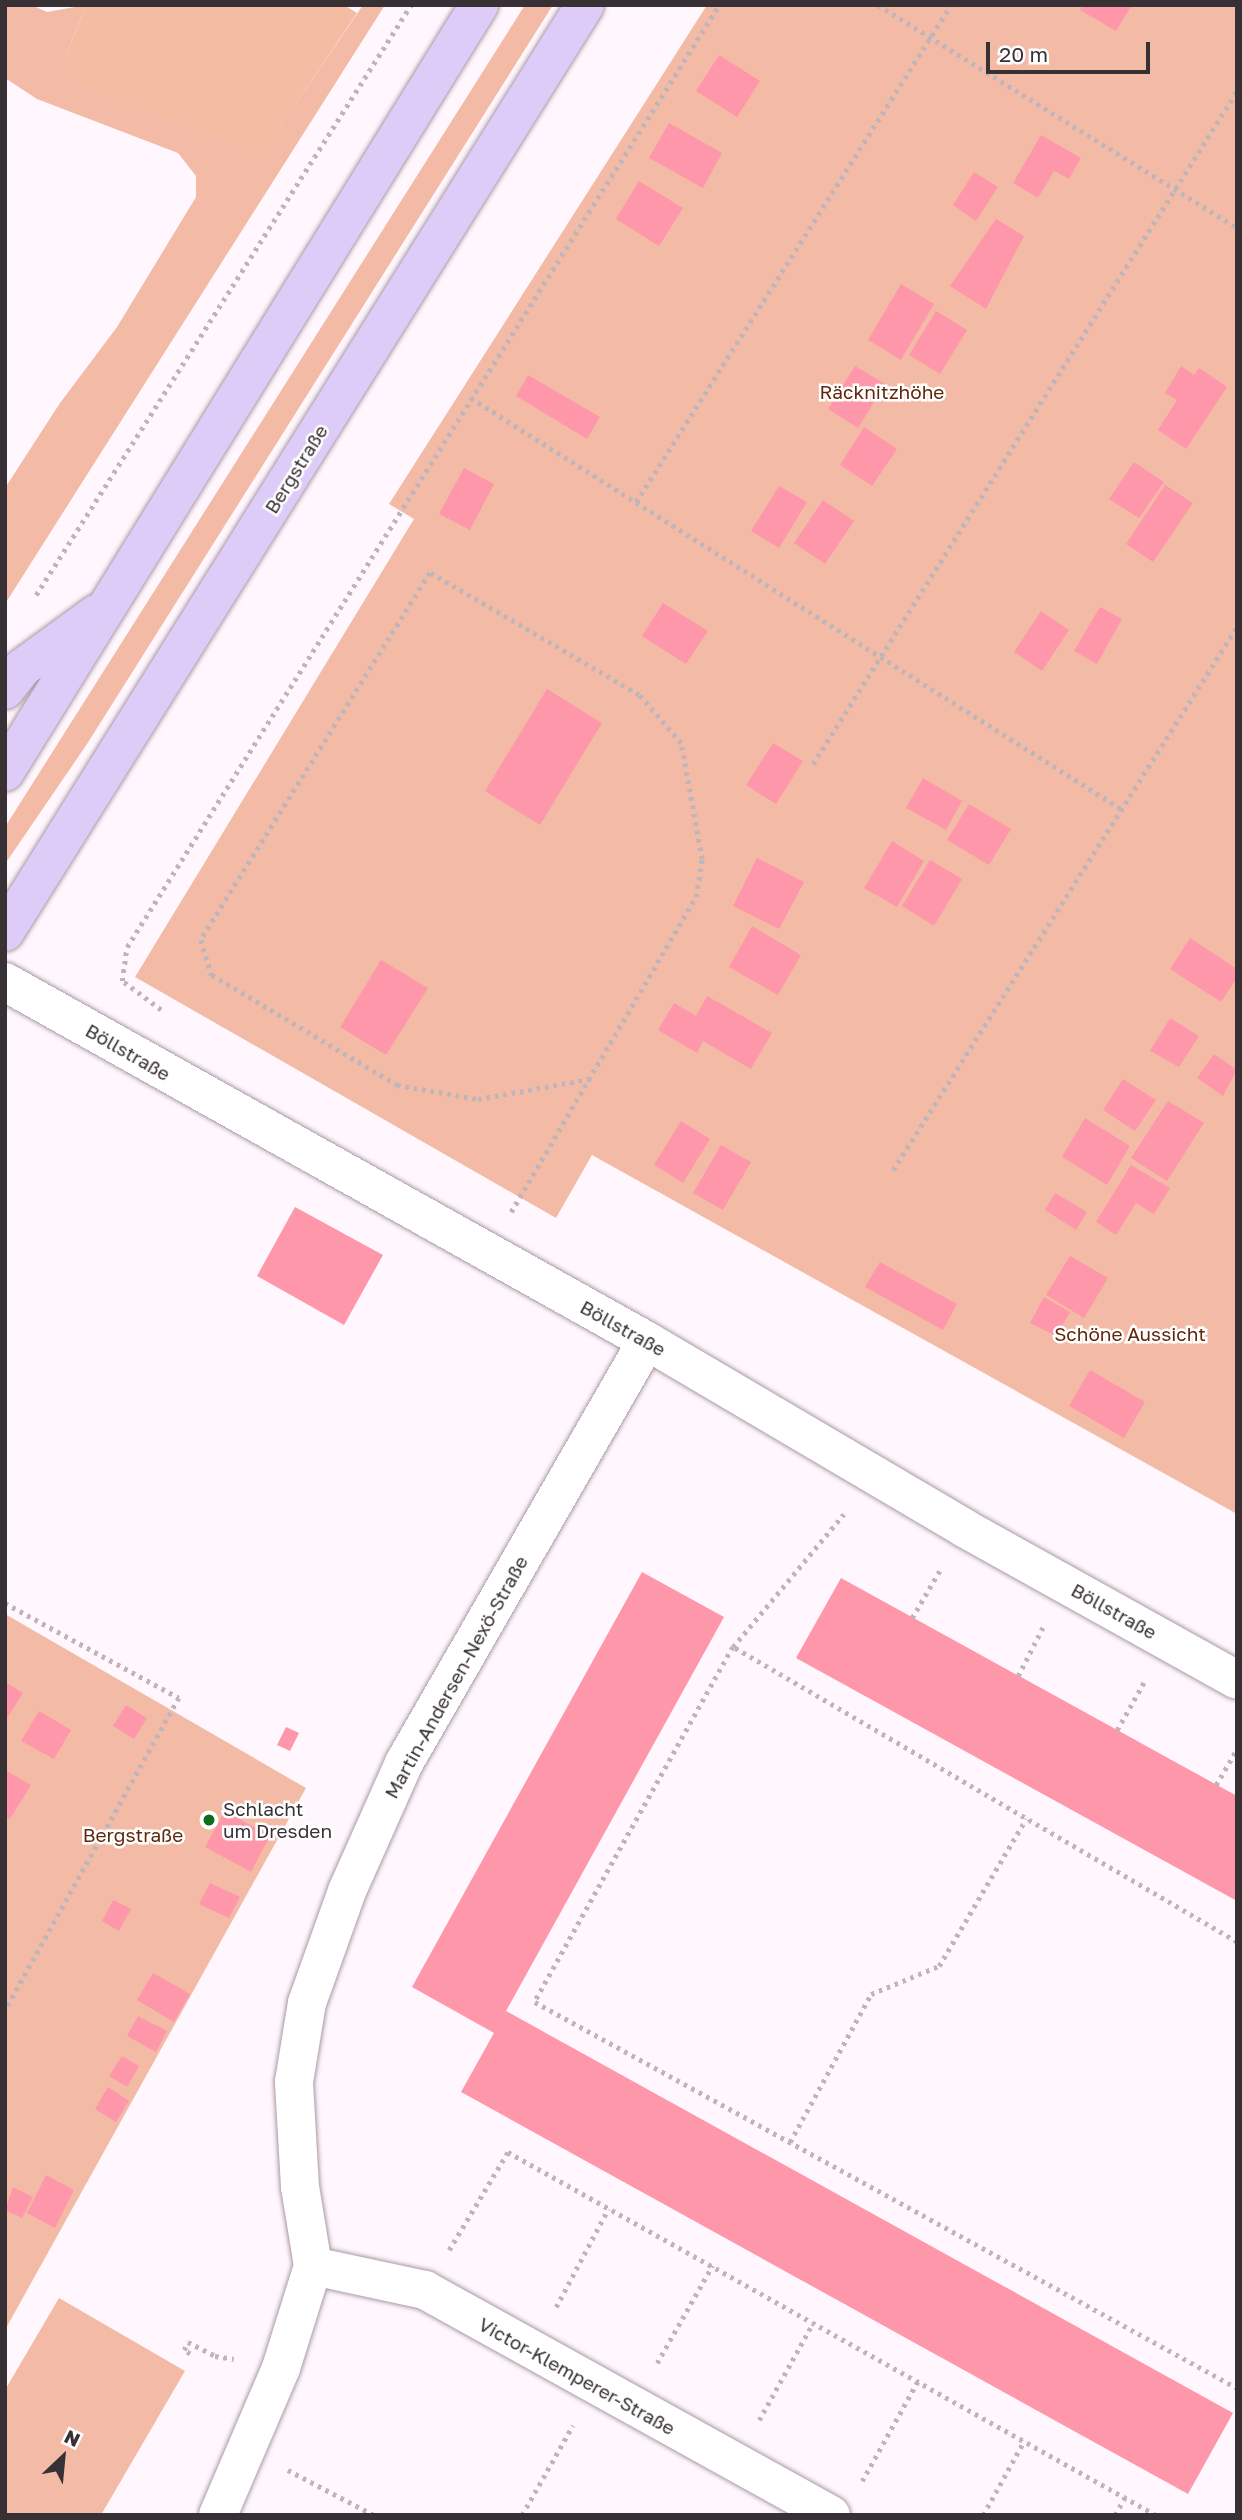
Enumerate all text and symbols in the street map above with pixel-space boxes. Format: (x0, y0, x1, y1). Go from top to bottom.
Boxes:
scale bar (990, 28, 1154, 72)
text: 20 m (999, 41, 1048, 67)
park label: Räcknitzhöhe (820, 381, 944, 403)
street label: Bergstraße (260, 420, 332, 518)
street label: Böllstraße (82, 1019, 174, 1085)
street label: Böllstraße (576, 1295, 670, 1361)
park label: Schöne Aussicht (1054, 1323, 1206, 1345)
street label: Martin-Andersen-Nexö-Straße (380, 1552, 532, 1802)
street label: Böllstraße (1067, 1578, 1161, 1644)
place label: Schlacht um Dresden (223, 1798, 332, 1842)
marker: Schlacht um Dresden (201, 1812, 217, 1828)
park label: Bergstraße (83, 1824, 183, 1846)
street label: Victor-Klemperer-Straße (475, 2312, 679, 2440)
north arrow (28, 2422, 98, 2492)
text: N (61, 2424, 84, 2451)

